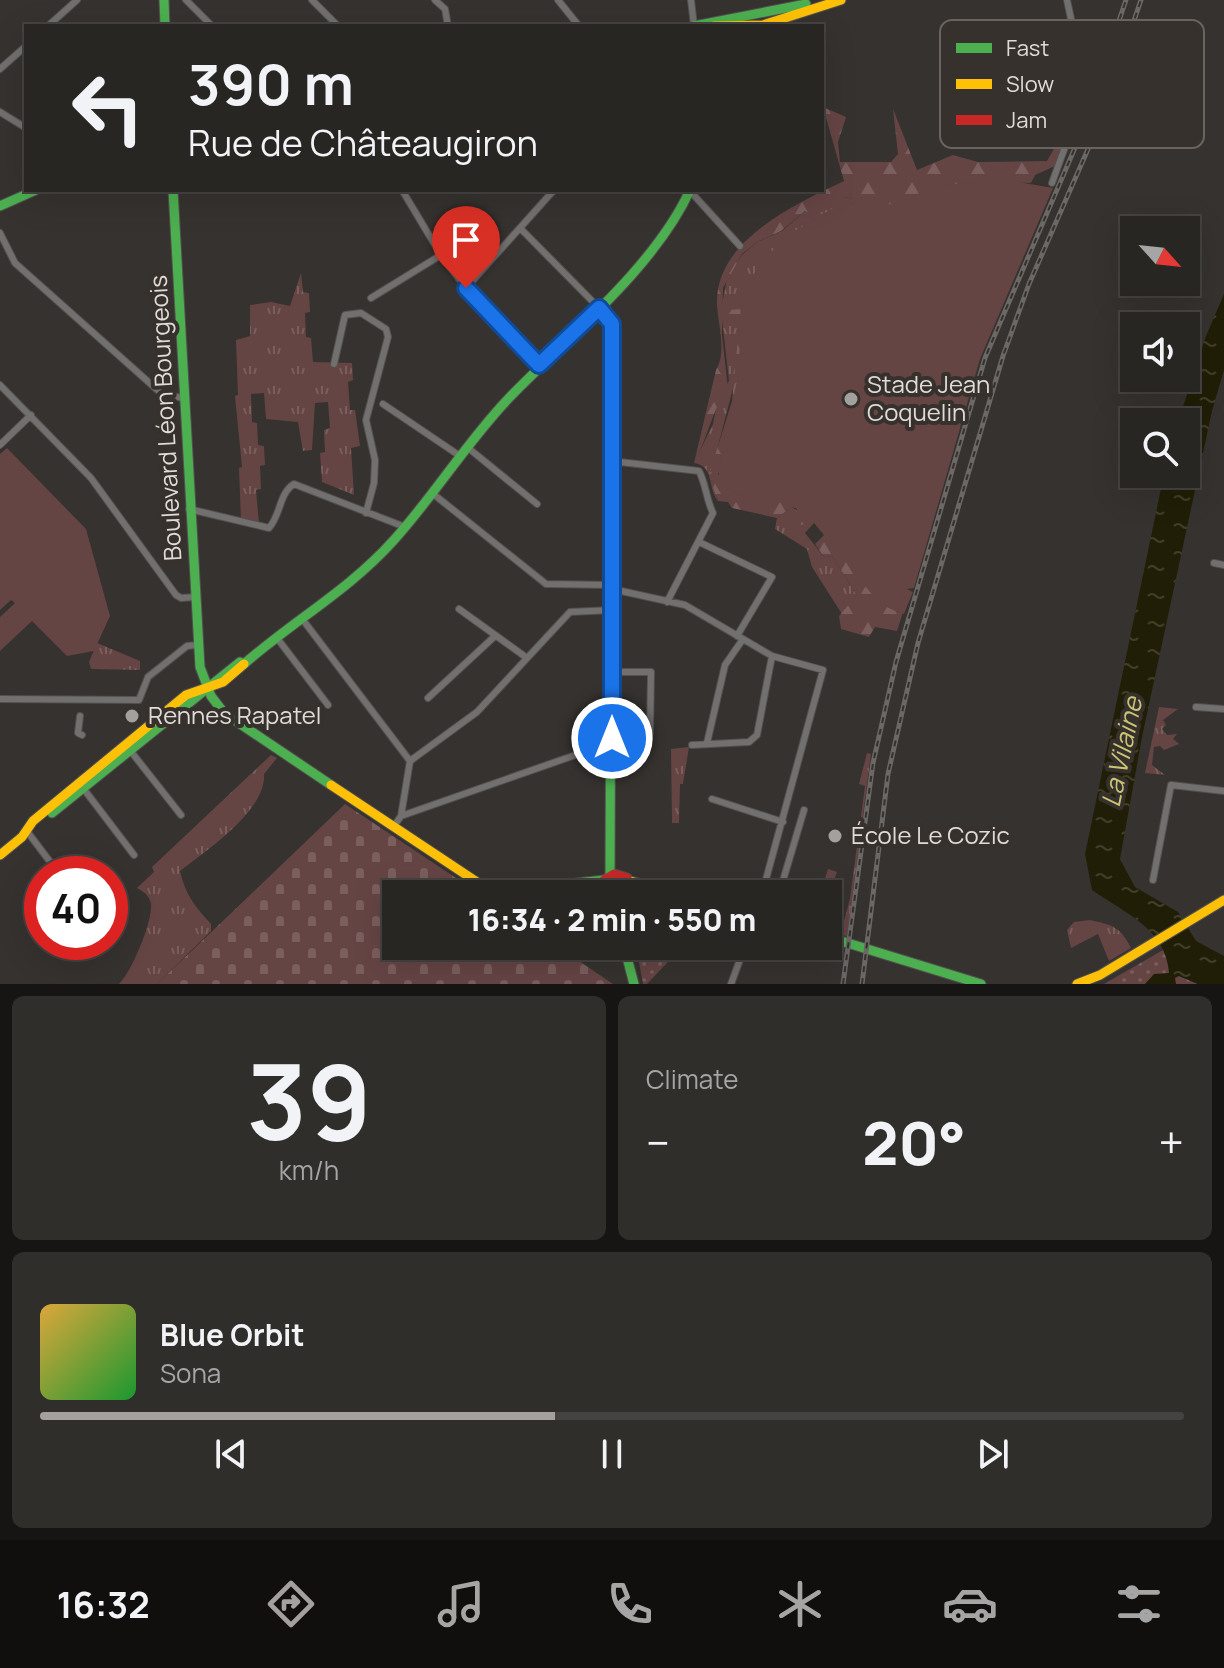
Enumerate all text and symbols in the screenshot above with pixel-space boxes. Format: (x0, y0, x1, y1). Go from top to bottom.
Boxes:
legend (940, 20, 1204, 148)
text: Fast (1006, 33, 1049, 63)
text: 390 m (188, 45, 354, 122)
icon: left (56, 56, 160, 160)
text: Slow (1006, 69, 1054, 99)
text: Jam (1006, 105, 1047, 135)
text: Rue de Châteaugiron (188, 118, 538, 167)
pin (432, 206, 500, 288)
north arrow (1120, 216, 1200, 296)
map controls (1120, 216, 1200, 488)
icon: arrive (444, 218, 488, 262)
street label: Boulevard Léon Bourgeois (141, 274, 188, 562)
button: sound (1120, 312, 1200, 392)
place label: Stade Jean Coquelin (867, 367, 990, 428)
marker: Stade Jean Coquelin (842, 390, 860, 408)
button: search (1120, 408, 1200, 488)
water label: La Vilaine (1092, 692, 1151, 810)
position arrow (570, 696, 654, 780)
place label: Rennes Rapatel (148, 698, 321, 731)
marker: Rennes Rapatel (123, 707, 141, 725)
place label: École Le Cozic (851, 818, 1010, 851)
marker: École Le Cozic (826, 827, 844, 845)
speed limit sign: 40 (24, 856, 128, 960)
text: 16:34 · 2 min · 550 m (468, 899, 756, 940)
text: 39 (246, 1029, 372, 1171)
text: Climate (646, 1061, 738, 1097)
text: 20° (862, 1101, 966, 1183)
text: − (646, 1112, 670, 1172)
text: + (1159, 1112, 1184, 1172)
text: km/h (279, 1152, 339, 1188)
text: Blue Orbit (160, 1314, 305, 1355)
text: Sona (160, 1355, 221, 1391)
icon: previous (209, 1432, 253, 1476)
icon: pause (590, 1432, 634, 1476)
icon: next (971, 1432, 1015, 1476)
icon: directions (263, 1576, 319, 1632)
icon: music (433, 1576, 489, 1632)
icon: phone (602, 1576, 658, 1632)
icon: climate (772, 1576, 828, 1632)
icon: car (942, 1576, 998, 1632)
icon: filters (1111, 1576, 1167, 1632)
text: 16:32 (57, 1580, 150, 1629)

